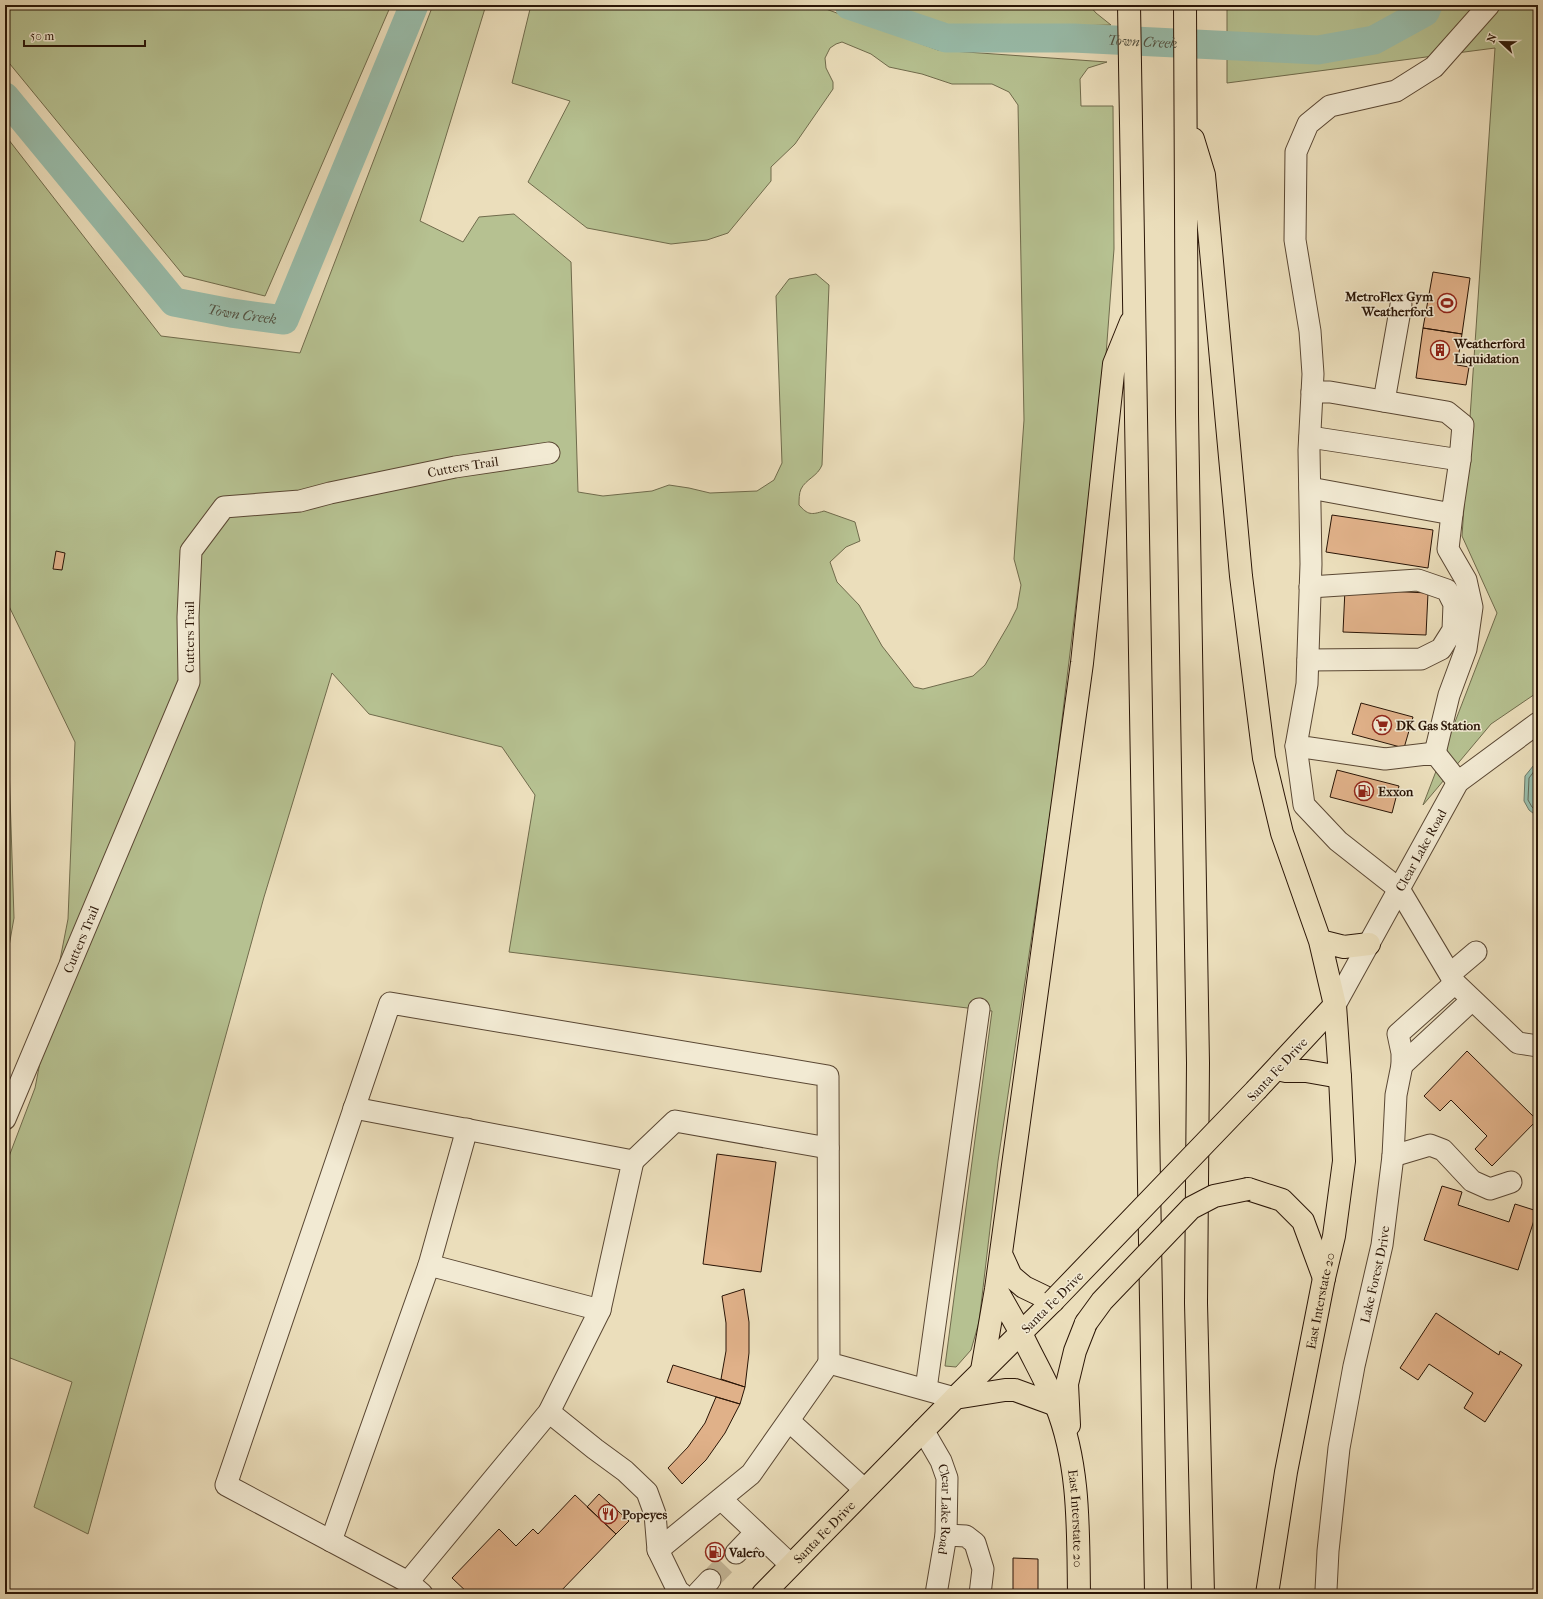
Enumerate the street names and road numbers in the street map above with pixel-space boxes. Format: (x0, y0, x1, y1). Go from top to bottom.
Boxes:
street label: Cutters Trail (426, 454, 500, 481)
street label: Cutters Trail (182, 601, 197, 673)
street label: Clear Lake Road (1392, 806, 1450, 894)
street label: Cutters Trail (60, 903, 102, 975)
street label: Santa Fe Drive (1244, 1034, 1311, 1104)
street label: Lake Forest Drive (1357, 1224, 1392, 1324)
street label: East Interstate 20 (1303, 1251, 1338, 1351)
street label: Santa Fe Drive (1018, 1268, 1087, 1336)
street label: Clear Lake Road (935, 1462, 954, 1557)
street label: East Interstate 20 (1065, 1468, 1086, 1568)
street label: Santa Fe Drive (790, 1497, 859, 1567)

